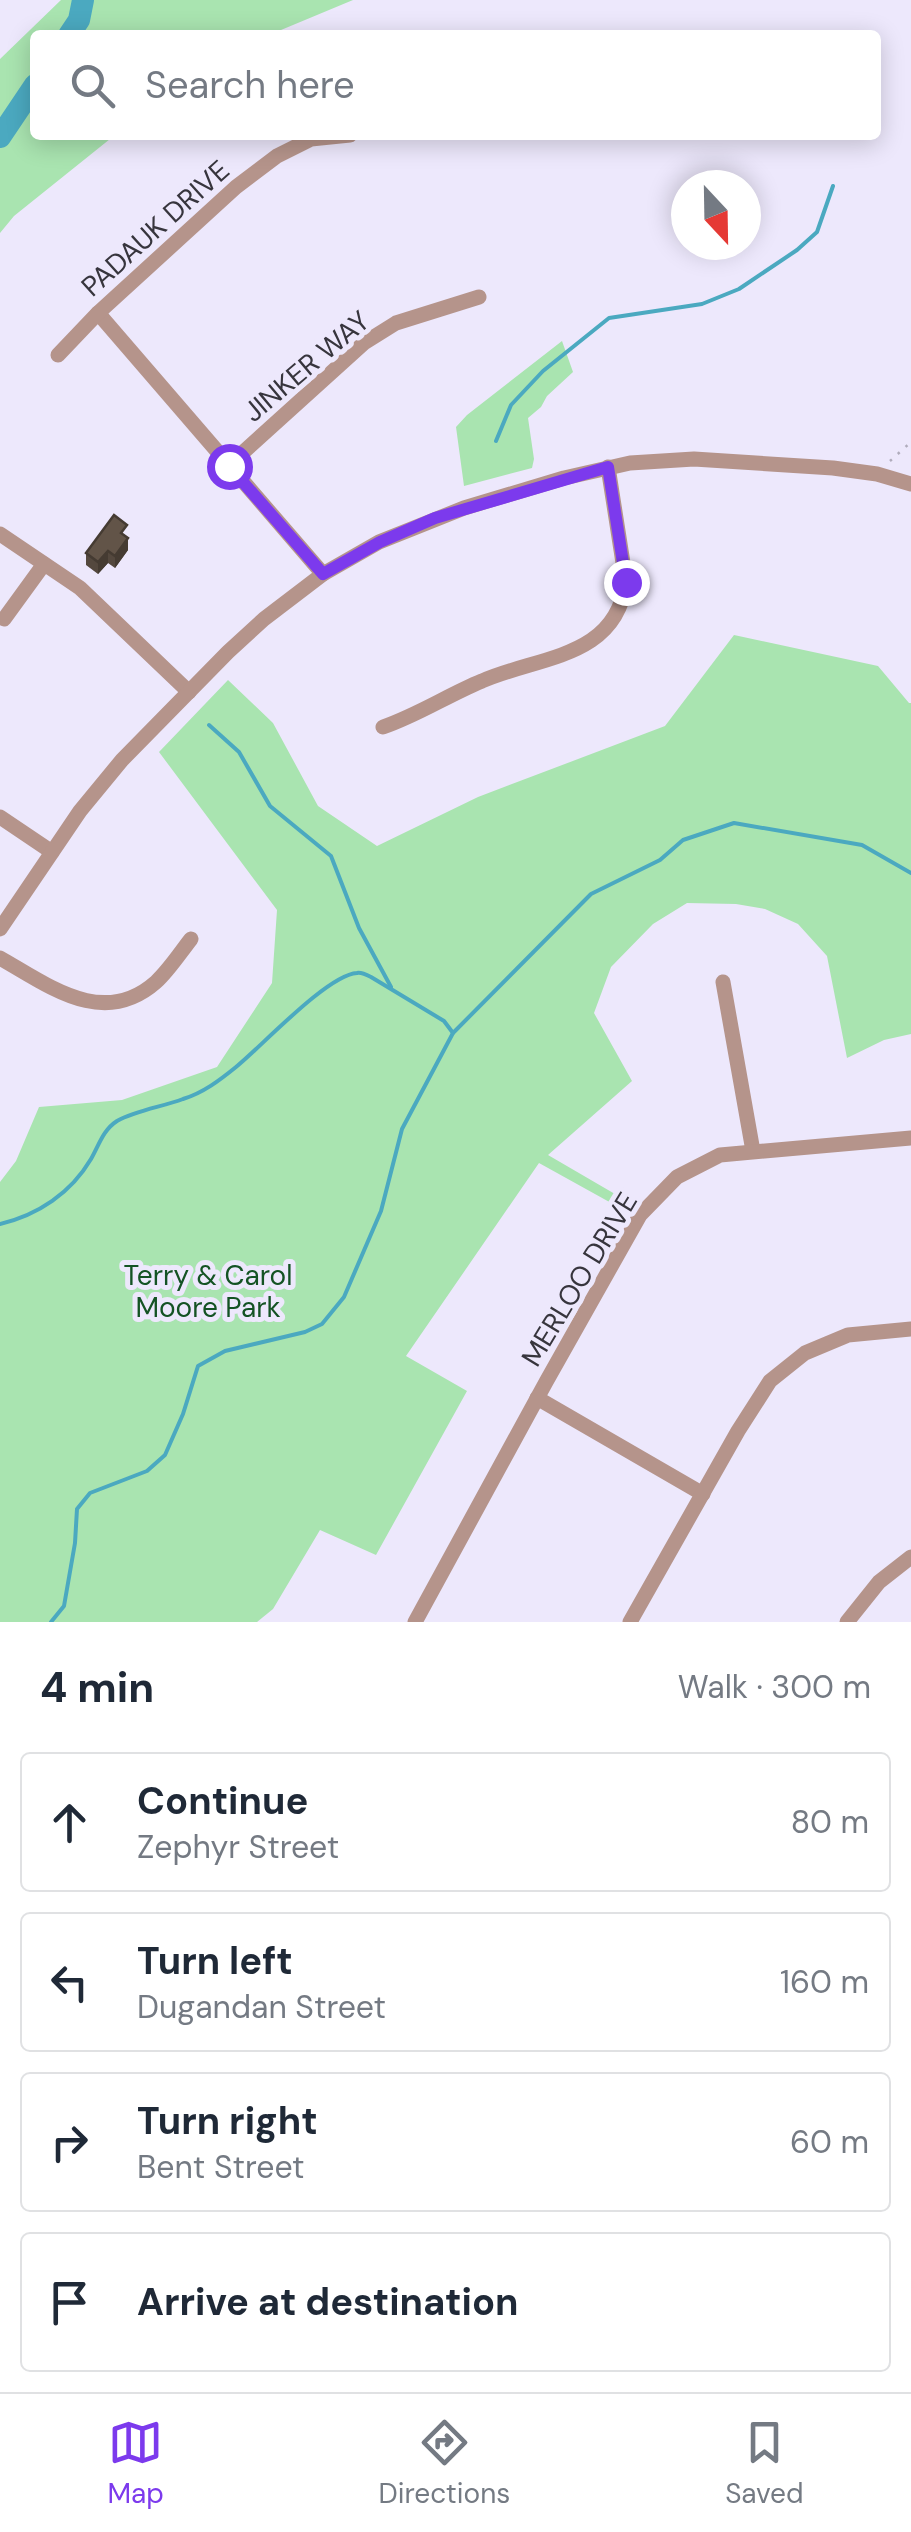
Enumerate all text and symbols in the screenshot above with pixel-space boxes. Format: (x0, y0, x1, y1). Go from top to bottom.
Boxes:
search box (30, 30, 881, 140)
icon: search (65, 58, 120, 113)
text: Search here (145, 60, 355, 110)
street label: PADAUK DRIVE (73, 152, 237, 305)
north arrow (671, 170, 761, 260)
street label: JINKER WAY (235, 303, 377, 430)
route start (207, 444, 253, 490)
route end (604, 560, 650, 606)
street label: MERLOO DRIVE (513, 1185, 646, 1373)
park label: Terry & Carol Moore Park (124, 1257, 292, 1326)
text: 4 min (40, 1660, 154, 1715)
text: Walk · 300 m (678, 1666, 871, 1708)
text: Continue (137, 1776, 308, 1826)
icon: ahead (42, 1795, 97, 1850)
text: 80 m (791, 1801, 869, 1843)
text: Zephyr Street (137, 1826, 339, 1868)
text: Turn left (137, 1936, 293, 1986)
icon: left (42, 1955, 97, 2010)
text: 160 m (780, 1961, 869, 2003)
text: Dugandan Street (137, 1986, 386, 2028)
text: Turn right (137, 2096, 318, 2146)
icon: right (42, 2115, 97, 2170)
text: 60 m (790, 2121, 869, 2163)
text: Bent Street (137, 2146, 305, 2188)
icon: arrive (42, 2275, 97, 2330)
text: Arrive at destination (137, 2277, 519, 2327)
tab: Map (107, 2415, 164, 2512)
tab: Directions (379, 2415, 510, 2512)
tab: Saved (725, 2415, 804, 2512)

